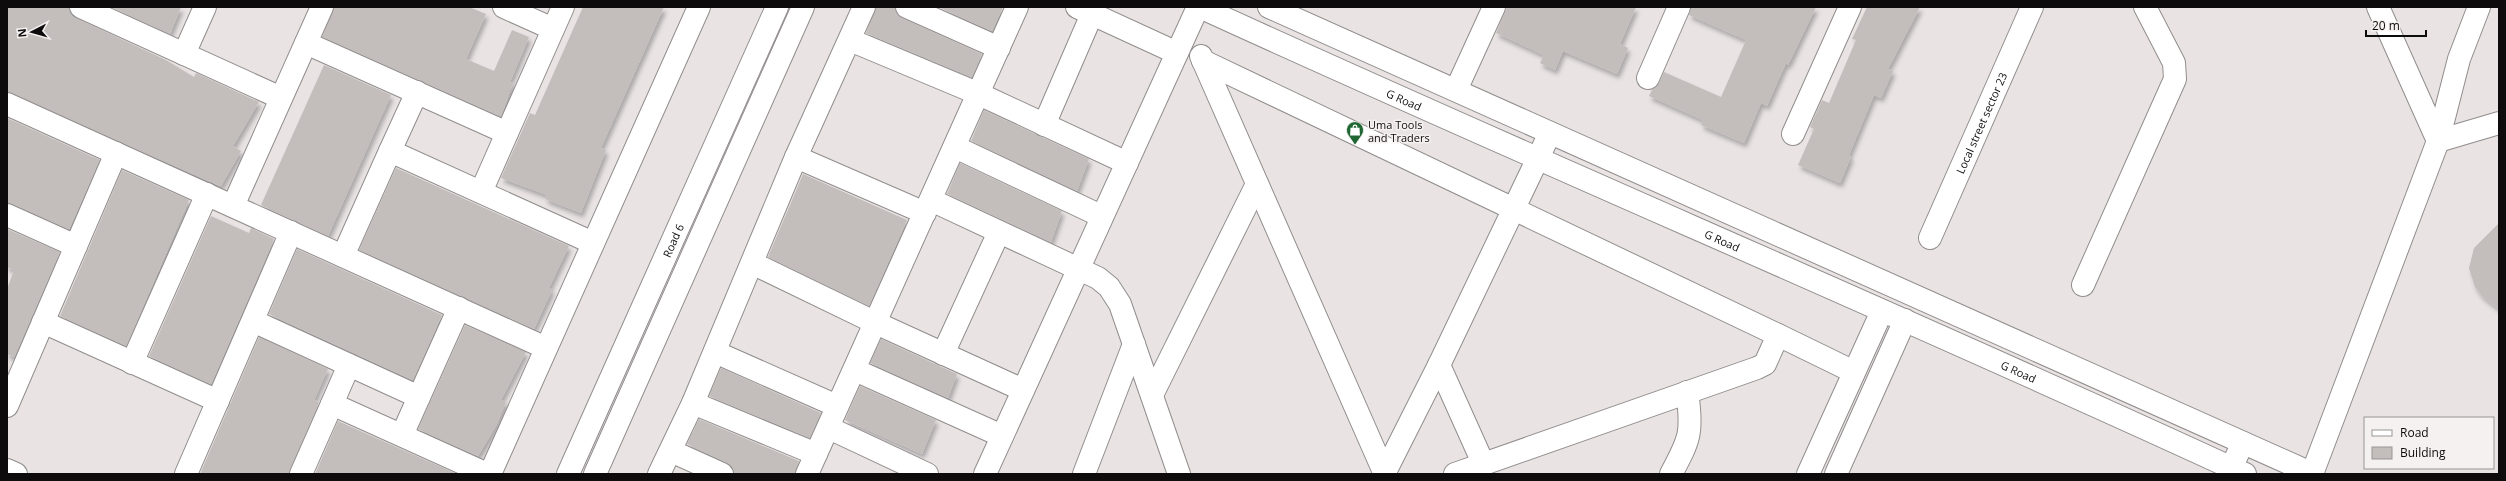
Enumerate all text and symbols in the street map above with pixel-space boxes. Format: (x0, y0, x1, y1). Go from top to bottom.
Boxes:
north arrow (12, 12, 52, 52)
scale bar (2366, 12, 2426, 38)
text: 20 m (2372, 17, 2400, 34)
text: N (14, 28, 29, 38)
street label: Local street sector 23 (1952, 70, 2010, 176)
street label: G Road (1384, 85, 1424, 114)
place label: Uma Tools and Traders (1368, 117, 1430, 145)
shop icon: Uma Tools and Traders (1345, 120, 1365, 145)
street label: Road 6 (658, 221, 687, 260)
street label: G Road (1702, 226, 1742, 254)
street label: G Road (1999, 357, 2039, 386)
legend (2364, 417, 2494, 469)
text: Road (2400, 424, 2429, 441)
text: Building (2400, 444, 2446, 461)

